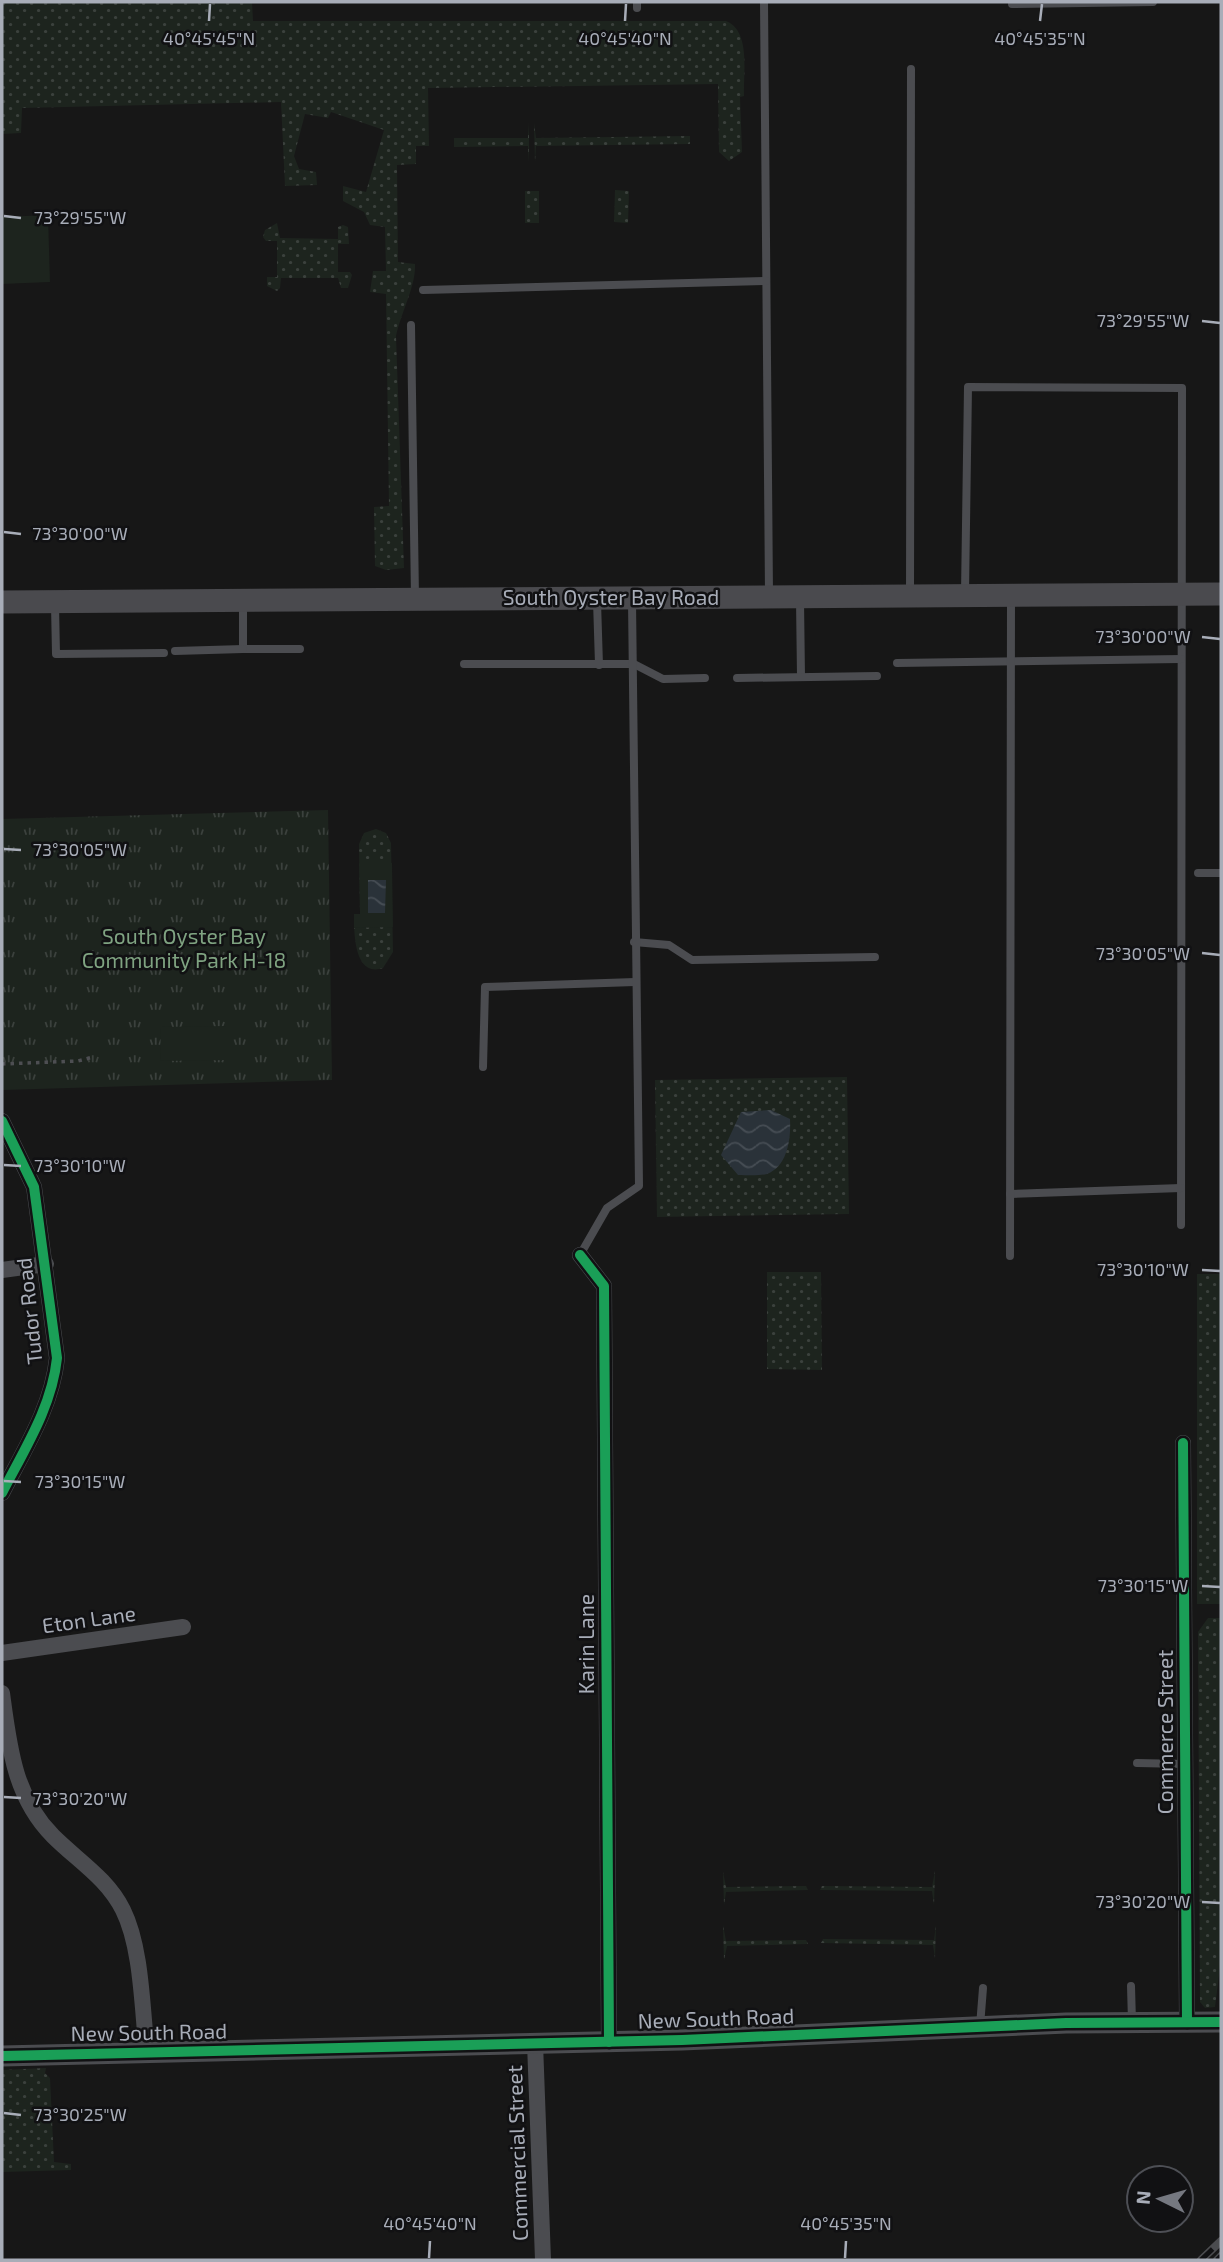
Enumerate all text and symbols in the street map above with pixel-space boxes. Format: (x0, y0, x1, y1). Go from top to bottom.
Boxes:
text: 40°45'45"N (163, 27, 255, 49)
text: 40°45'40"N (578, 27, 672, 49)
text: 40°45'35"N (994, 27, 1086, 49)
text: 73°29'55"W (34, 206, 126, 228)
text: 73°29'55"W (1097, 309, 1189, 331)
text: 73°30'00"W (32, 522, 128, 544)
street label: South Oyster Bay Road (503, 584, 719, 609)
text: 73°30'00"W (1095, 625, 1191, 647)
text: 73°30'05"W (33, 838, 127, 860)
park label: South Oyster Bay Community Park H-18 (82, 923, 286, 972)
text: 73°30'05"W (1096, 942, 1190, 964)
text: 73°30'10"W (34, 1154, 126, 1176)
street label: Tudor Road (10, 1256, 47, 1366)
text: 73°30'10"W (1097, 1258, 1189, 1280)
text: 73°30'15"W (35, 1470, 125, 1492)
text: 73°30'15"W (1098, 1574, 1188, 1596)
street label: Karin Lane (573, 1594, 598, 1694)
street label: Eton Lane (40, 1600, 137, 1637)
street label: Commerce Street (1152, 1650, 1177, 1814)
text: 73°30'20"W (33, 1787, 127, 1809)
text: 73°30'20"W (1096, 1890, 1190, 1912)
street label: New South Road (637, 2002, 795, 2033)
street label: New South Road (70, 2018, 227, 2045)
street label: Commercial Street (501, 2065, 532, 2241)
text: 73°30'25"W (33, 2103, 127, 2125)
north arrow (1125, 2164, 1195, 2234)
text: N (1131, 2190, 1155, 2205)
text: 40°45'40"N (383, 2212, 477, 2234)
text: 40°45'35"N (800, 2212, 892, 2234)

